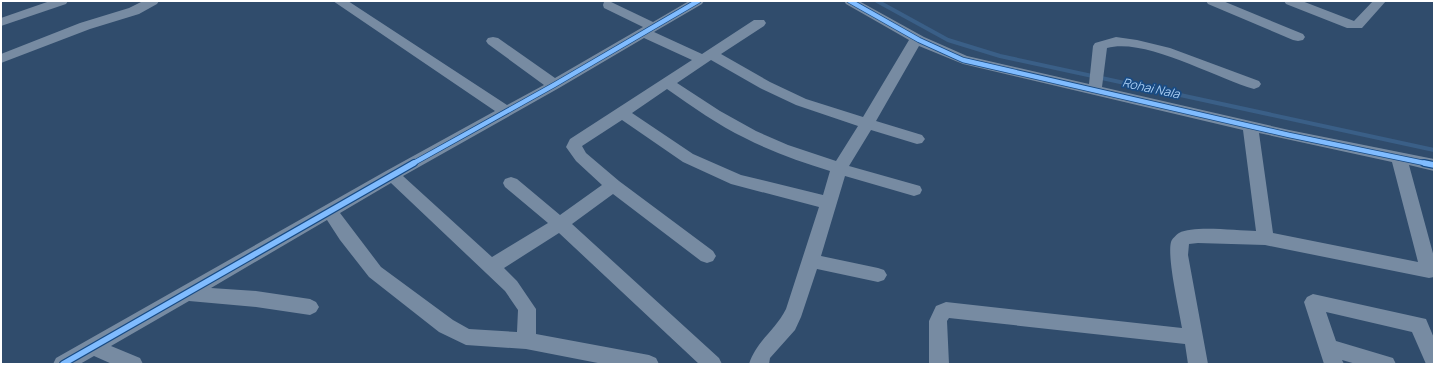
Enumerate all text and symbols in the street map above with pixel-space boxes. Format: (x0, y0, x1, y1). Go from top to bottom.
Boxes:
water label: Rohai Nala (1121, 74, 1182, 103)

